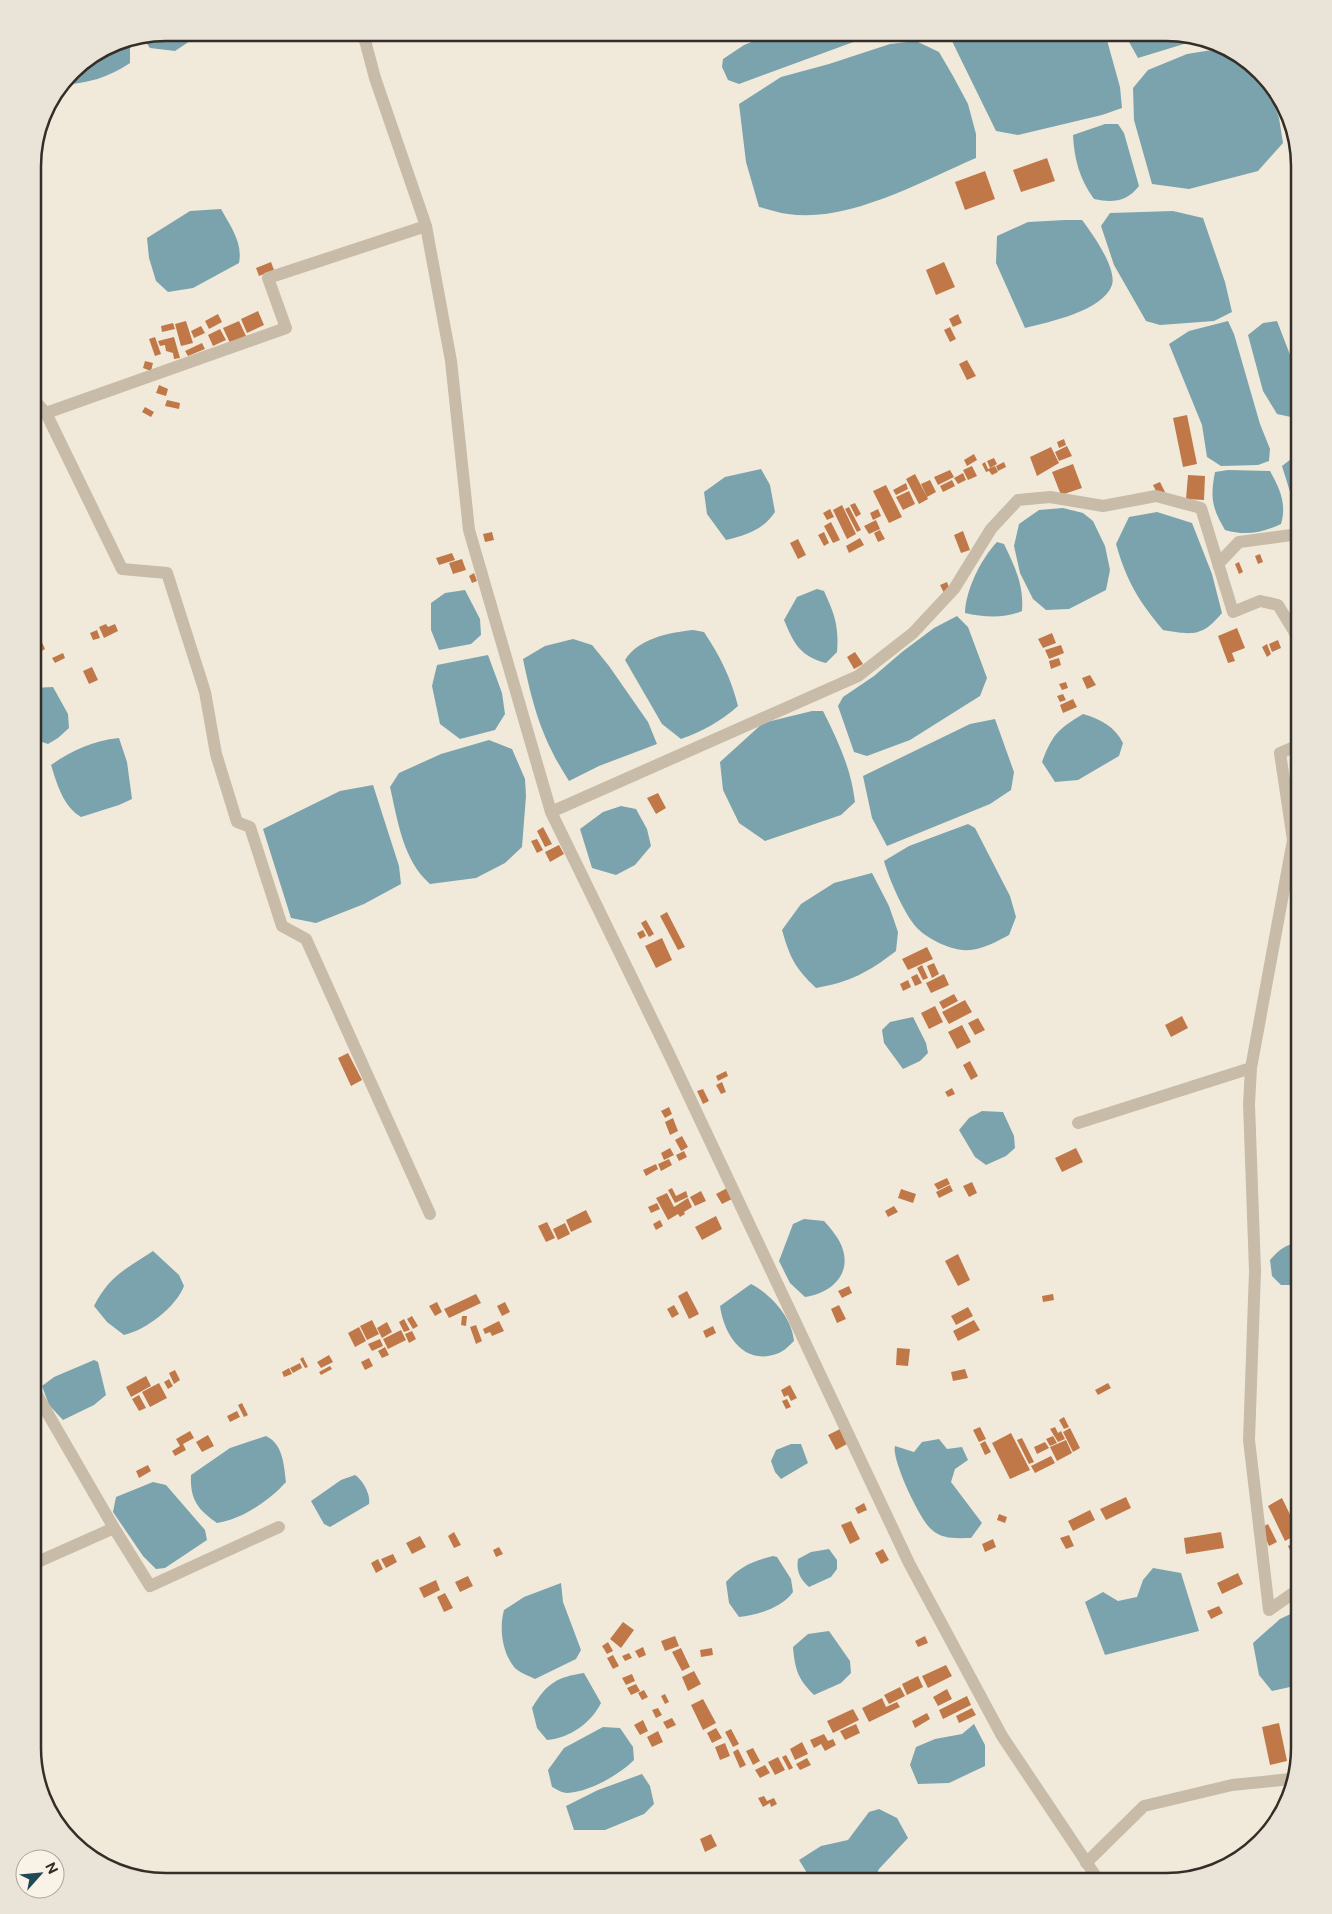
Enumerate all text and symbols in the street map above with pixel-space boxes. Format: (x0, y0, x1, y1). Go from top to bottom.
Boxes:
north arrow (15, 1849, 65, 1899)
text: N (42, 1860, 61, 1877)

